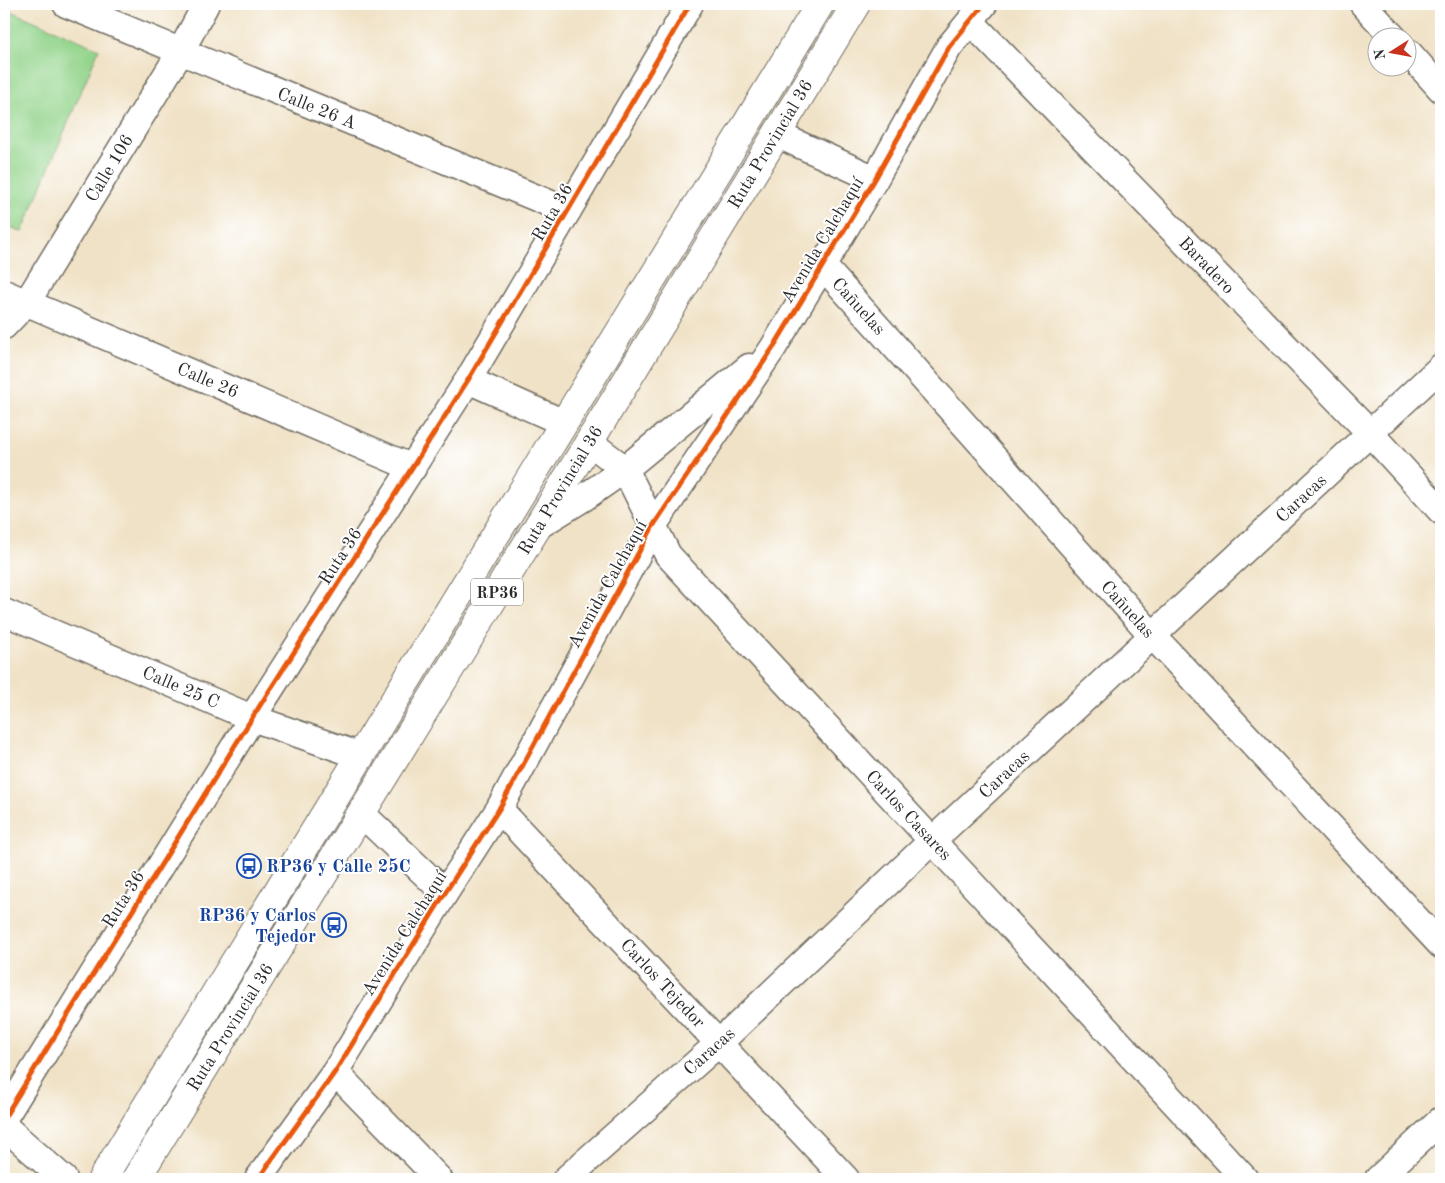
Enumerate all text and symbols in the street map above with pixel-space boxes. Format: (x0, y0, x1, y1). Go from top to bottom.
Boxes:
north arrow (1368, 28, 1418, 78)
text: N (1372, 47, 1388, 61)
street label: Ruta Provincial 36 (725, 77, 816, 212)
street label: Calle 26 A (274, 85, 359, 133)
street label: Calle 106 (83, 132, 137, 205)
street label: Avenida Calchaquí (778, 174, 868, 307)
street label: Ruta 36 (529, 180, 577, 245)
street label: Baradero (1175, 234, 1238, 298)
street label: Cañuelas (828, 275, 889, 339)
street label: Calle 26 (174, 360, 241, 402)
street label: Ruta Provincial 36 (515, 423, 606, 558)
street label: Caracas (1273, 471, 1331, 526)
street label: Avenida Calchaquí (565, 517, 651, 652)
street label: Ruta 36 (316, 525, 366, 588)
road number: RP36 (471, 578, 523, 606)
street label: Cañuelas (1097, 578, 1158, 642)
street label: Calle 25 C (139, 664, 222, 712)
street label: Caracas (976, 747, 1034, 802)
street label: Carlos Casares (862, 767, 955, 864)
bus stop icon: RP36 y Calle 25C (236, 853, 262, 879)
place label: RP36 y Calle 25C (266, 858, 411, 876)
street label: Ruta 36 (99, 868, 148, 931)
street label: Avenida Calchaquí (359, 868, 451, 999)
place label: RP36 y Carlos Tejedor (199, 907, 316, 946)
bus stop icon: RP36 y Carlos Tejedor (321, 912, 347, 938)
street label: Carlos Tejedor (617, 936, 708, 1032)
street label: Ruta Provincial 36 (184, 960, 277, 1095)
street label: Caracas (681, 1024, 739, 1079)

